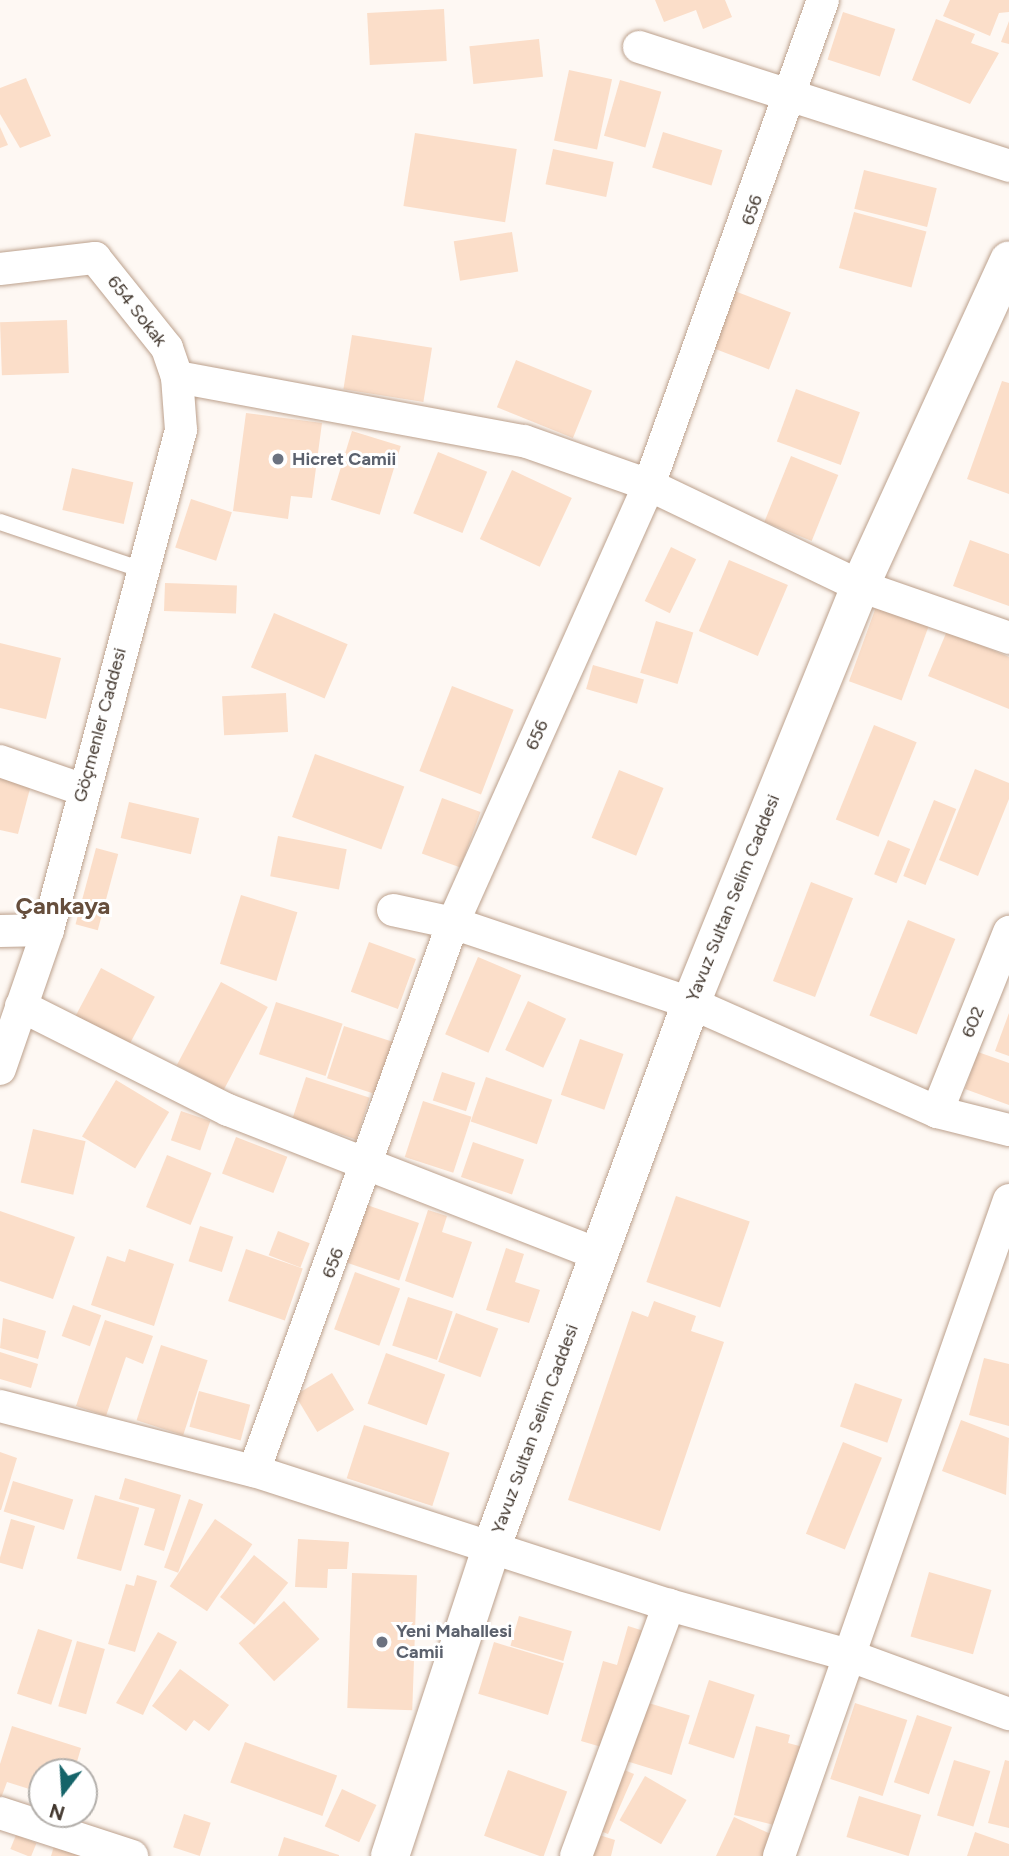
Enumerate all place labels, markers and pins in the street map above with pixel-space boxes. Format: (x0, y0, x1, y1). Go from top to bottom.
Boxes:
place label: Hicret Camii (292, 448, 396, 470)
marker: Hicret Camii (270, 451, 286, 467)
place label: Yeni Mahallesi Camii (396, 1621, 512, 1664)
marker: Yeni Mahallesi Camii (374, 1634, 390, 1650)

